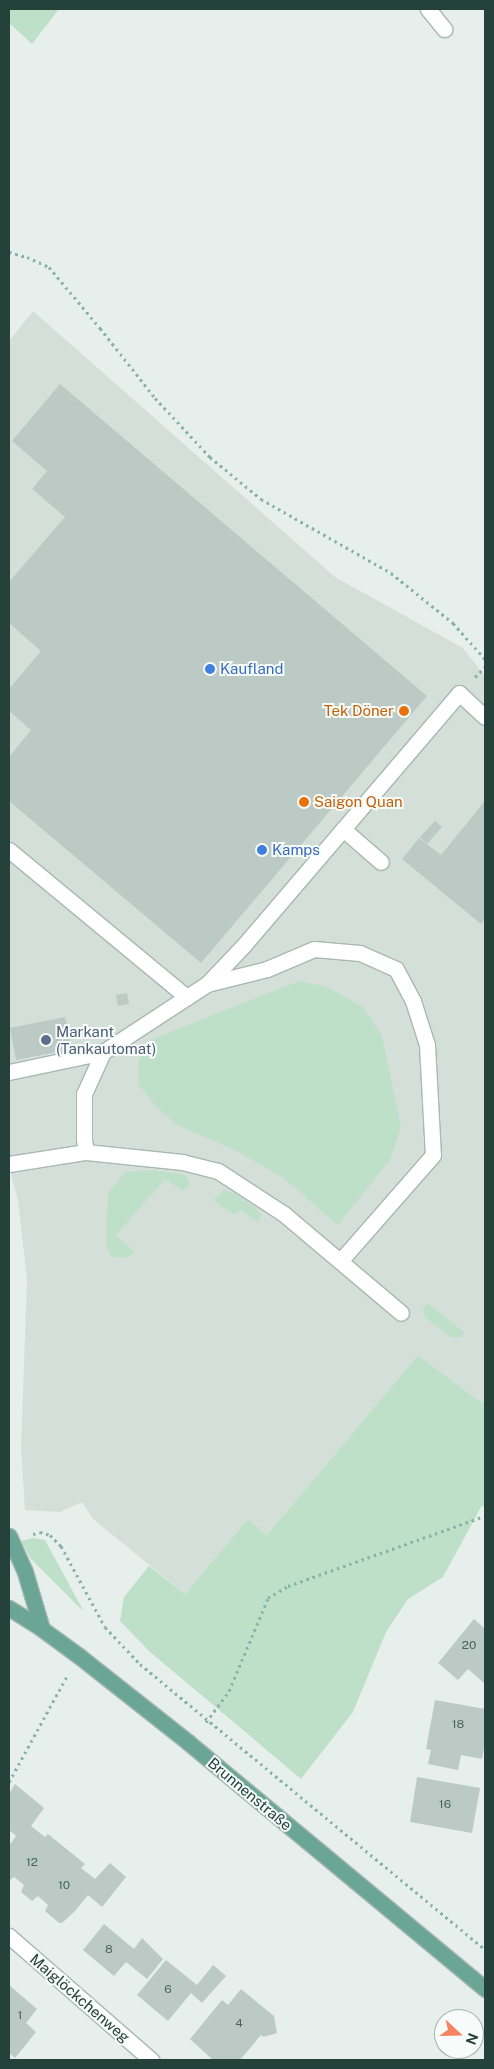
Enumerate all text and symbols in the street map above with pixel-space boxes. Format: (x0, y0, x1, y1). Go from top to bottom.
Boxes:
place label: Kaufland (220, 660, 283, 678)
marker: Kaufland (204, 663, 216, 675)
place label: Tek Döner (324, 702, 394, 720)
marker: Tek Döner (398, 705, 410, 717)
place label: Saigon Quan (314, 793, 403, 811)
marker: Saigon Quan (298, 796, 310, 808)
place label: Kamps (272, 841, 320, 859)
marker: Kamps (256, 844, 268, 856)
place label: Markant (Tankautomat) (56, 1022, 156, 1057)
marker: Markant (Tankautomat) (40, 1034, 52, 1046)
house number: 20 (462, 1639, 476, 1653)
house number: 18 (452, 1718, 464, 1732)
street label: Brunnenstraße (205, 1754, 295, 1834)
house number: 16 (439, 1798, 451, 1812)
house number: 12 (26, 1856, 38, 1870)
house number: 10 (58, 1879, 70, 1893)
house number: 8 (105, 1943, 113, 1957)
street label: Maiglöckchenweg (26, 1950, 134, 2046)
house number: 6 (164, 1983, 172, 1997)
house number: 1 (18, 2009, 22, 2023)
north arrow (434, 2009, 484, 2059)
house number: 4 (235, 2017, 243, 2031)
text: N (463, 2031, 482, 2047)

